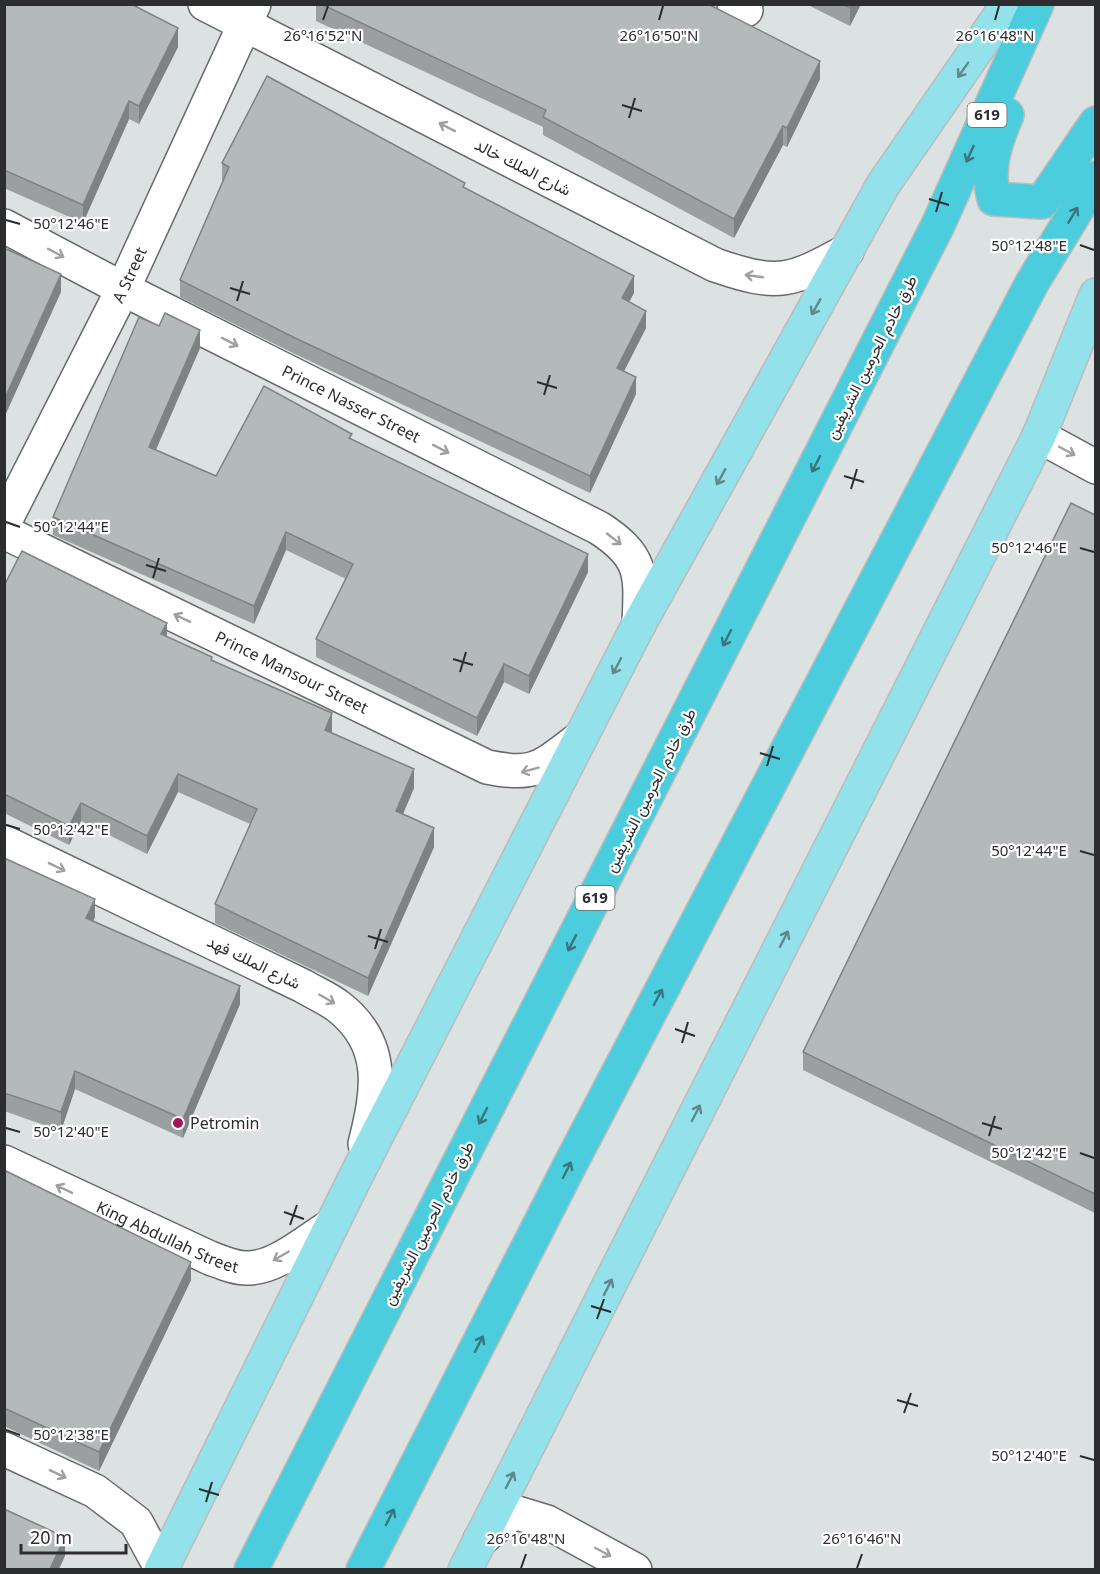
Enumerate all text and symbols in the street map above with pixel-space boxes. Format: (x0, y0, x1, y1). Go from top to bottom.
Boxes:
text: 26°16'52"N (284, 25, 362, 45)
text: 26°16'50"N (620, 25, 698, 45)
text: 26°16'48"N (956, 25, 1034, 45)
one-way arrow (957, 61, 969, 77)
road number: 619 (968, 103, 1006, 127)
one-way arrow (438, 121, 456, 132)
street label: شارع الملك خالد (470, 133, 575, 202)
one-way arrow (964, 144, 975, 162)
one-way arrow (1067, 207, 1079, 224)
text: 50°12'46"E (33, 213, 109, 233)
text: 50°12'48"E (991, 235, 1067, 255)
street label: A Street (107, 243, 152, 307)
one-way arrow (47, 247, 64, 259)
one-way arrow (744, 271, 764, 282)
street label: طرق خادم الحرمين الشريفين (820, 271, 922, 443)
one-way arrow (810, 297, 821, 315)
one-way arrow (220, 337, 238, 348)
street label: Prince Nasser Street (278, 360, 424, 448)
one-way arrow (432, 444, 450, 455)
one-way arrow (1058, 446, 1076, 457)
one-way arrow (810, 455, 821, 473)
one-way arrow (715, 468, 727, 485)
text: 50°12'44"E (33, 516, 109, 536)
one-way arrow (606, 532, 622, 545)
text: 50°12'46"E (991, 537, 1067, 557)
one-way arrow (173, 611, 191, 623)
street label: Prince Mansour Street (212, 626, 372, 719)
one-way arrow (721, 629, 733, 647)
one-way arrow (611, 657, 622, 675)
street label: طرق خادم الحرمين الشريفين (599, 704, 701, 876)
one-way arrow (521, 764, 540, 776)
text: 50°12'42"E (33, 819, 109, 839)
text: 50°12'44"E (991, 840, 1067, 860)
one-way arrow (48, 862, 66, 874)
road number: 619 (576, 886, 614, 910)
street label: شارع الملك فهد (203, 930, 304, 995)
one-way arrow (779, 931, 790, 949)
one-way arrow (566, 933, 577, 951)
one-way arrow (653, 989, 664, 1007)
one-way arrow (318, 994, 335, 1006)
one-way arrow (691, 1105, 702, 1123)
one-way arrow (477, 1107, 489, 1124)
place label: Petromin (190, 1112, 259, 1134)
marker: Petromin (171, 1116, 185, 1130)
text: 50°12'40"E (33, 1121, 109, 1141)
street label: طرق خادم الحرمين الشريفين (377, 1137, 479, 1309)
text: 50°12'42"E (991, 1142, 1067, 1162)
one-way arrow (562, 1162, 574, 1180)
one-way arrow (55, 1183, 73, 1195)
street label: King Abdullah Street (93, 1196, 241, 1278)
one-way arrow (273, 1251, 290, 1263)
one-way arrow (603, 1279, 614, 1297)
one-way arrow (473, 1335, 485, 1353)
text: 50°12'38"E (33, 1424, 109, 1444)
text: 50°12'40"E (991, 1445, 1067, 1465)
one-way arrow (48, 1468, 66, 1480)
one-way arrow (505, 1471, 517, 1489)
one-way arrow (385, 1509, 396, 1527)
scale bar (21, 1517, 126, 1555)
text: 20 m (30, 1525, 72, 1549)
text: 26°16'48"N (487, 1528, 565, 1548)
text: 26°16'46"N (823, 1528, 901, 1548)
one-way arrow (594, 1546, 611, 1558)

